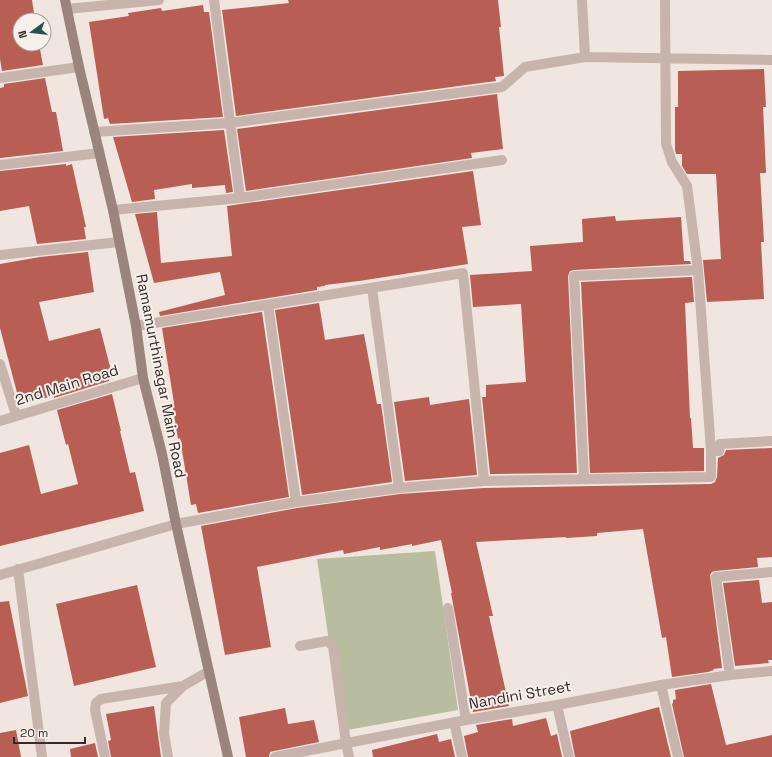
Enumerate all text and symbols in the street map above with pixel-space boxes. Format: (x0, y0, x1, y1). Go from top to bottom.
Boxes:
north arrow (12, 12, 52, 52)
text: N (15, 29, 30, 40)
street label: Ramamurthinagar Main Road (132, 272, 191, 480)
street label: 2nd Main Road (13, 360, 121, 409)
street label: Nandini Street (467, 676, 573, 713)
scale bar (14, 719, 85, 745)
text: 20 m (20, 725, 48, 741)

